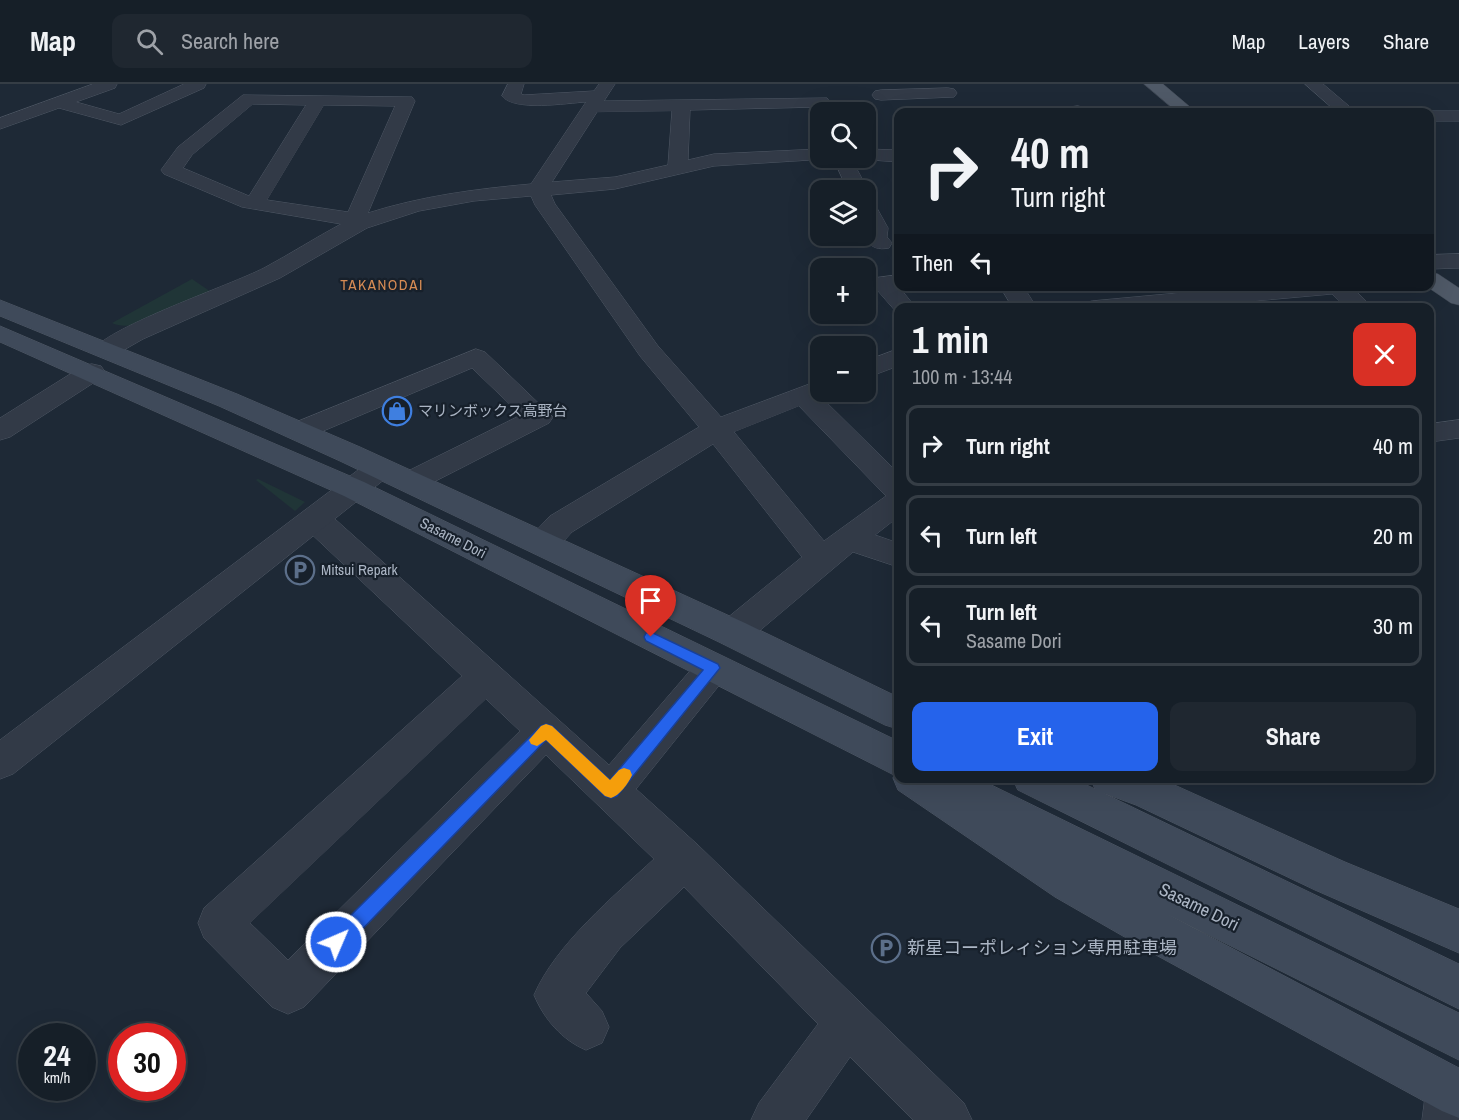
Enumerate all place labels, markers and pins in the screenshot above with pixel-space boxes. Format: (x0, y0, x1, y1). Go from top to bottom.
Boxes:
shop icon: マリンボックス高野台 (381, 395, 413, 427)
place label: マリンボックス高野台 (418, 400, 568, 421)
parking icon: Mitsui Repark (284, 554, 316, 586)
place label: Mitsui Repark (321, 559, 398, 580)
pin (625, 575, 676, 637)
parking icon: 新星コーポレィション専用駐車場 (870, 932, 902, 964)
place label: 新星コーポレィション専用駐車場 (907, 935, 1177, 960)

